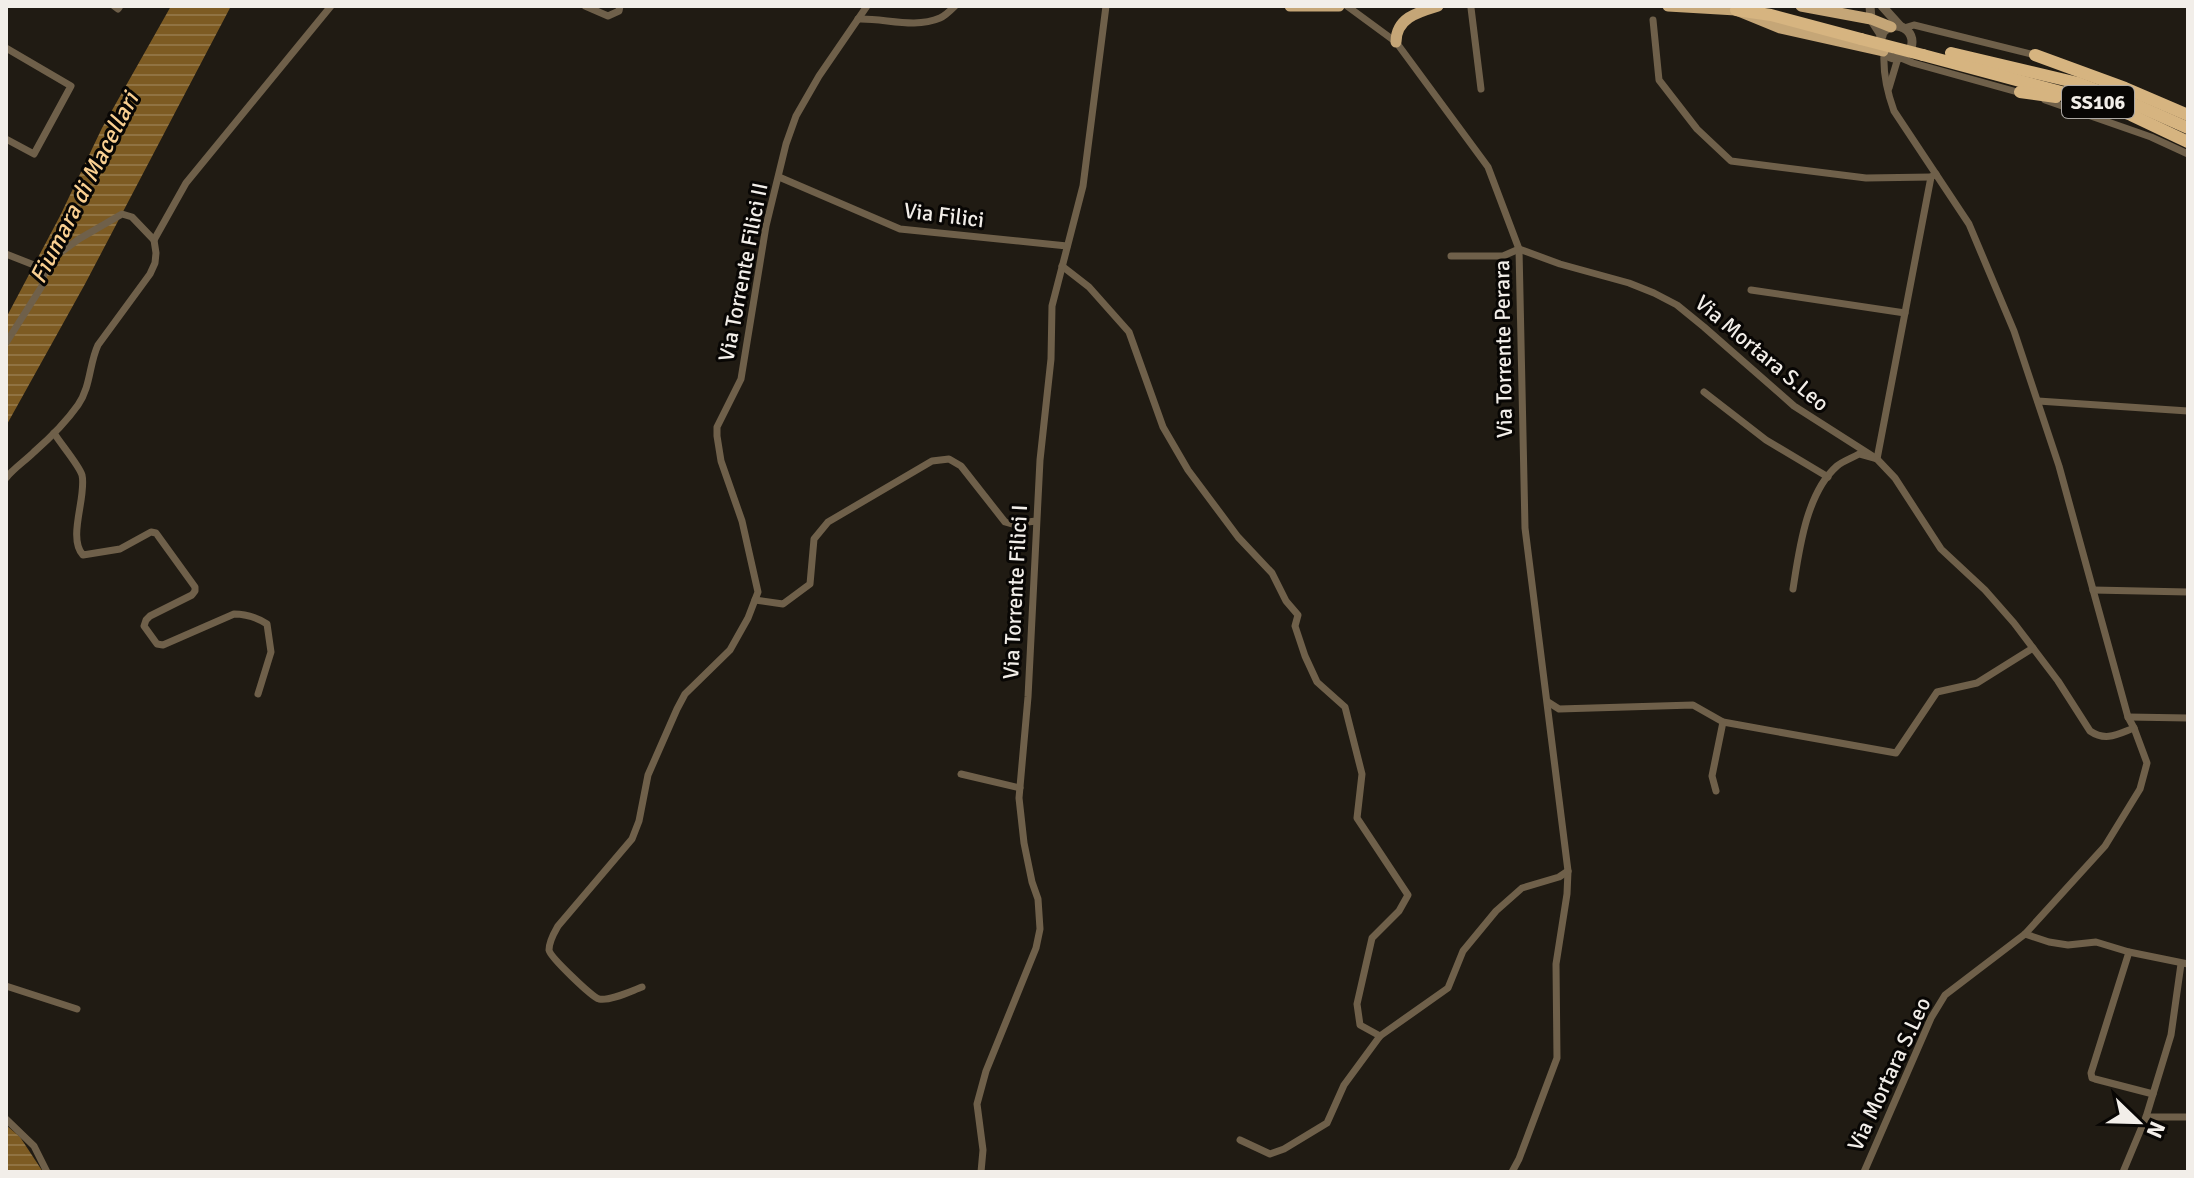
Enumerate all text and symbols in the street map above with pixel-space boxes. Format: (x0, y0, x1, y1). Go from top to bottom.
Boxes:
water label: Fiumara di Macellari (23, 85, 146, 289)
road number: SS106 (2062, 86, 2134, 118)
street label: Via Torrente Filici II (712, 180, 774, 364)
street label: Via Filici (902, 197, 986, 233)
street label: Via Torrente Perara (1488, 260, 1518, 438)
street label: Via Mortara S.Leo (1690, 289, 1834, 417)
street label: Via Torrente Filici I (997, 504, 1033, 680)
street label: Via Mortara S.Leo (1842, 993, 1936, 1155)
north arrow (2098, 1082, 2178, 1162)
text: N (2141, 1117, 2171, 1142)

